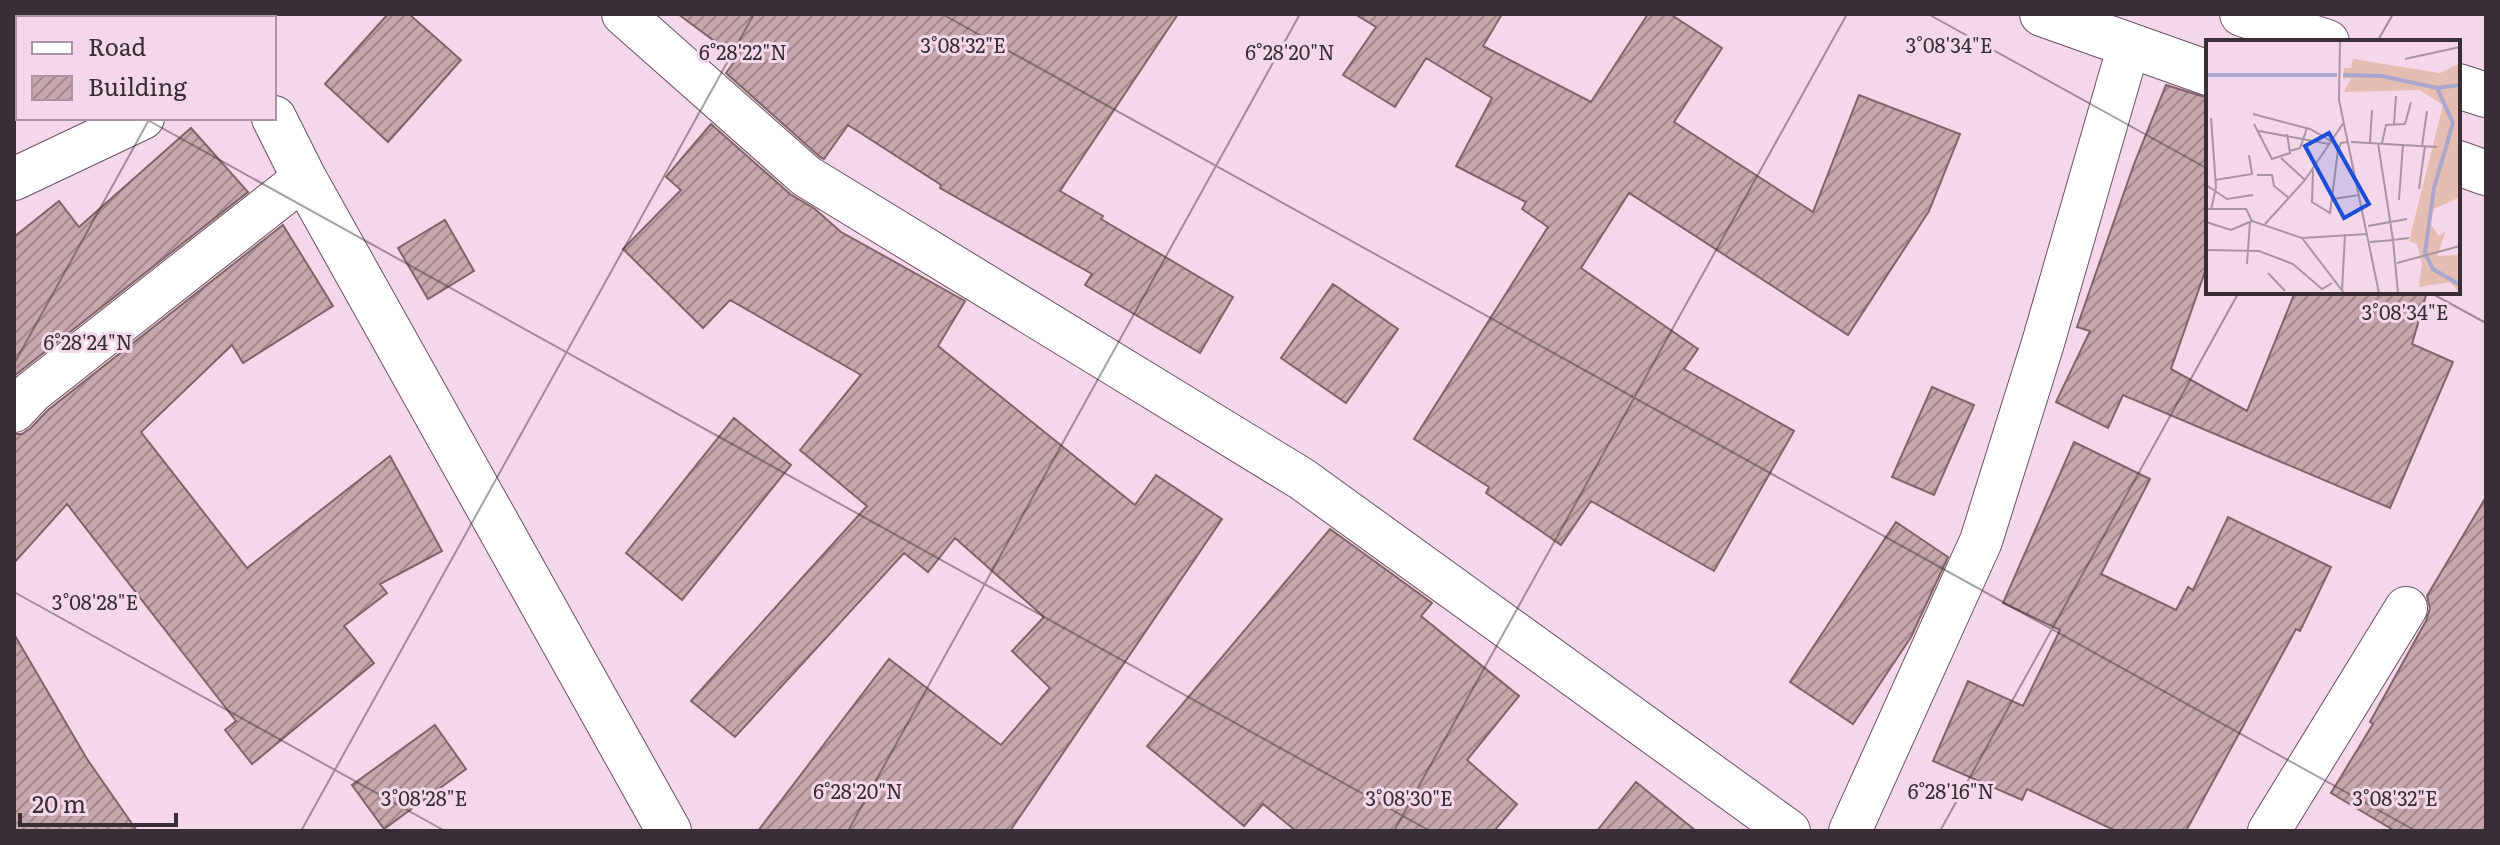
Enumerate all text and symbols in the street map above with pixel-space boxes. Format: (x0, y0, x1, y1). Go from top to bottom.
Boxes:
legend (16, 16, 276, 120)
text: Road (88, 28, 147, 63)
text: 3°08'32"E (920, 29, 1006, 59)
text: 3°08'34"E (1906, 29, 1992, 59)
text: 6°28'22"N (699, 36, 787, 66)
text: 6°28'20"N (1245, 36, 1335, 66)
inset map (2206, 40, 2460, 294)
text: Building (88, 68, 187, 103)
text: 3°08'34"E (2362, 296, 2448, 326)
text: 6°28'24"N (44, 326, 132, 356)
text: 3°08'28"E (52, 586, 138, 616)
text: 6°28'20"N (813, 775, 903, 805)
text: 6°28'16"N (1908, 775, 1994, 805)
scale bar (20, 777, 176, 827)
text: 3°08'28"E (381, 782, 467, 812)
text: 3°08'30"E (1365, 782, 1453, 812)
text: 3°08'32"E (2352, 782, 2438, 812)
text: 20 m (32, 785, 86, 820)

